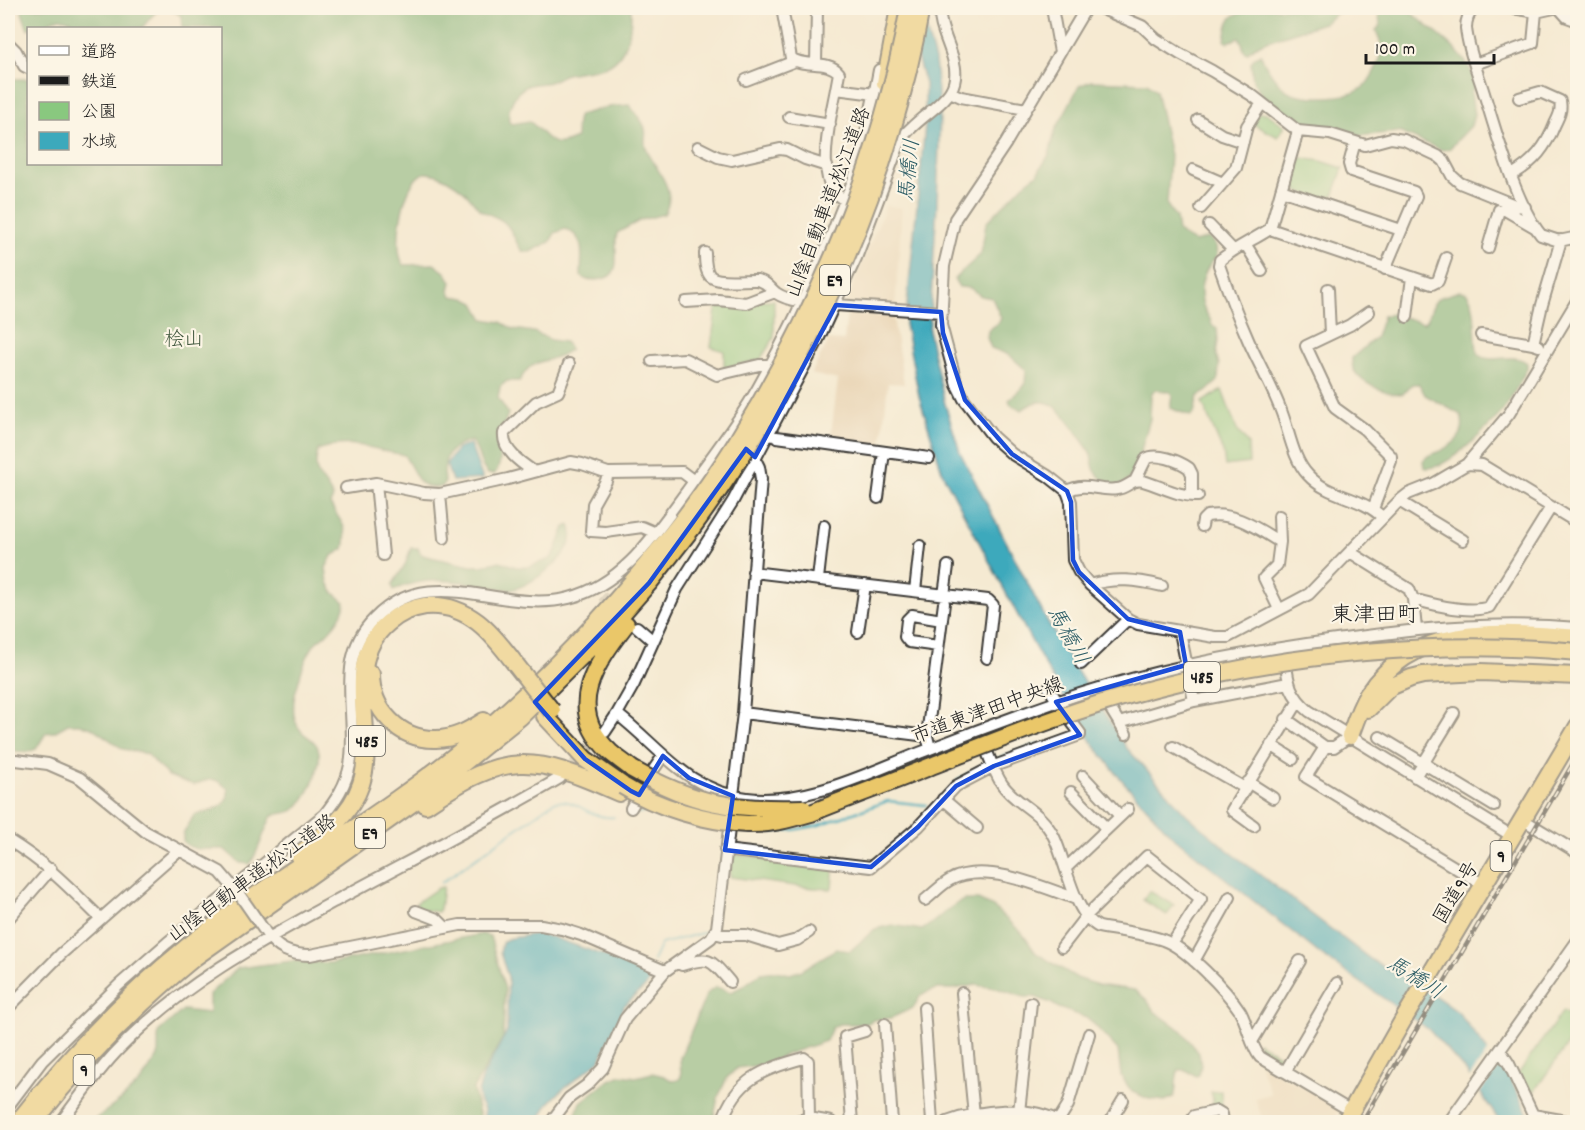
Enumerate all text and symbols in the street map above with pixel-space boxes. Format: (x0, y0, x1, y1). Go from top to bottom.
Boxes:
legend (27, 27, 222, 165)
scale bar (1366, 27, 1494, 65)
text: 100 m (1375, 38, 1415, 63)
text: 道路 (81, 41, 117, 66)
text: 鉄道 (81, 71, 117, 96)
text: 公園 (81, 101, 117, 126)
street label: 山陰自動車道;松江道路 (780, 103, 879, 303)
text: 水域 (81, 131, 117, 156)
water label: 馬橋川 (893, 137, 929, 203)
road number: E9 (820, 265, 850, 295)
park label: 桧山 (164, 327, 204, 355)
district label: 東津田町 (1331, 601, 1419, 632)
water label: 馬橋川 (1038, 602, 1095, 671)
road number: 485 (1184, 662, 1220, 692)
street label: 市道東津田中央線 (908, 671, 1068, 752)
road number: 485 (349, 726, 385, 756)
street label: 山陰自動車道;松江道路 (162, 808, 343, 950)
road number: E9 (355, 818, 385, 848)
road number: 9 (1490, 841, 1512, 871)
street label: 国道9号 (1428, 857, 1487, 930)
water label: 馬橋川 (1380, 950, 1449, 1009)
road number: 9 (74, 1055, 94, 1085)

